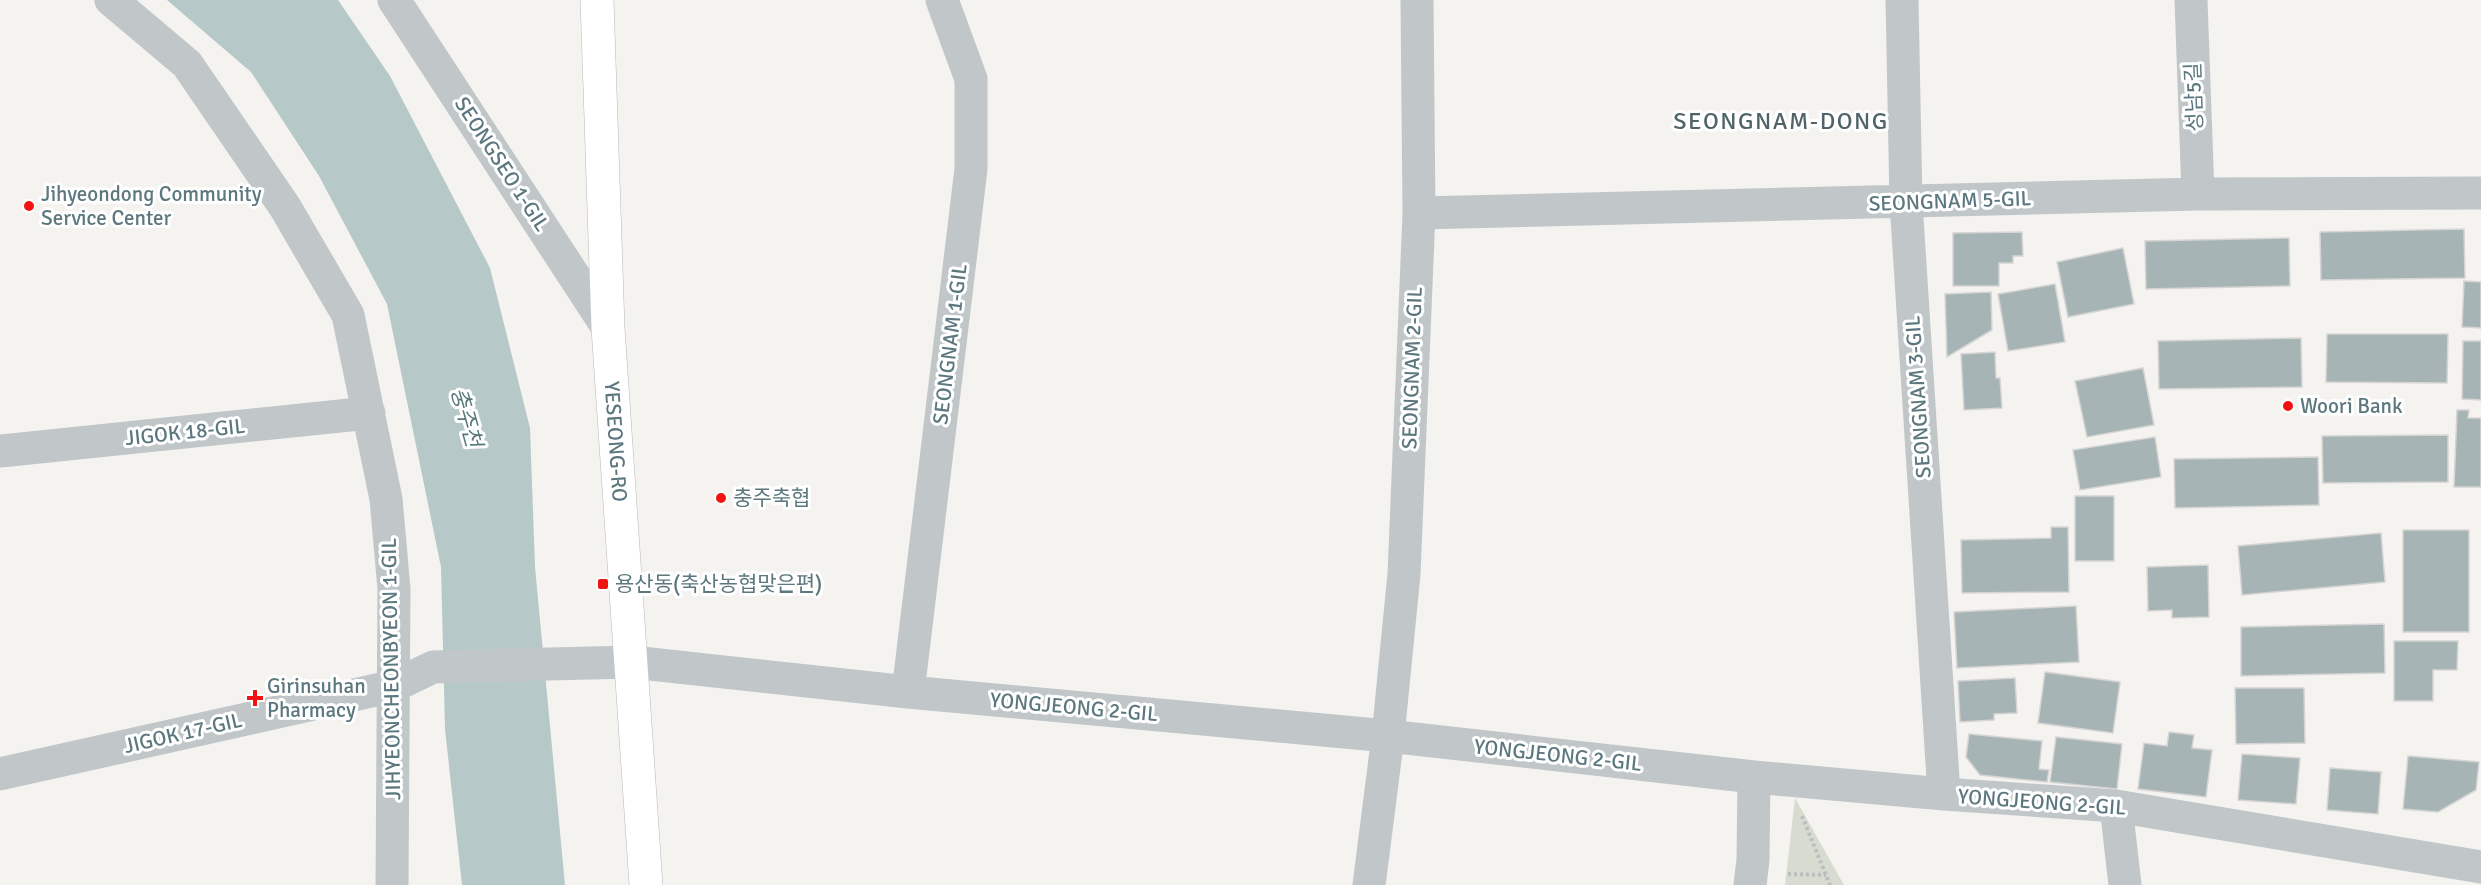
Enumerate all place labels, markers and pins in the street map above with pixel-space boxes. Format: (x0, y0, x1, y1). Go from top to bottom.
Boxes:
place label: Jihyeondong Community Service Center (41, 181, 262, 231)
marker: Jihyeondong Community Service Center (22, 199, 36, 213)
place label: Woori Bank (2300, 393, 2403, 419)
marker: Woori Bank (2281, 399, 2295, 413)
place label: 충주축협 (733, 485, 810, 511)
marker: 충주축협 (714, 491, 728, 505)
place label: 용산동(축산농협맞은편) (615, 571, 822, 597)
marker: 용산동(축산농협맞은편) (596, 577, 610, 591)
place label: Girinsuhan Pharmacy (267, 673, 366, 723)
marker: Girinsuhan Pharmacy (248, 691, 262, 705)

